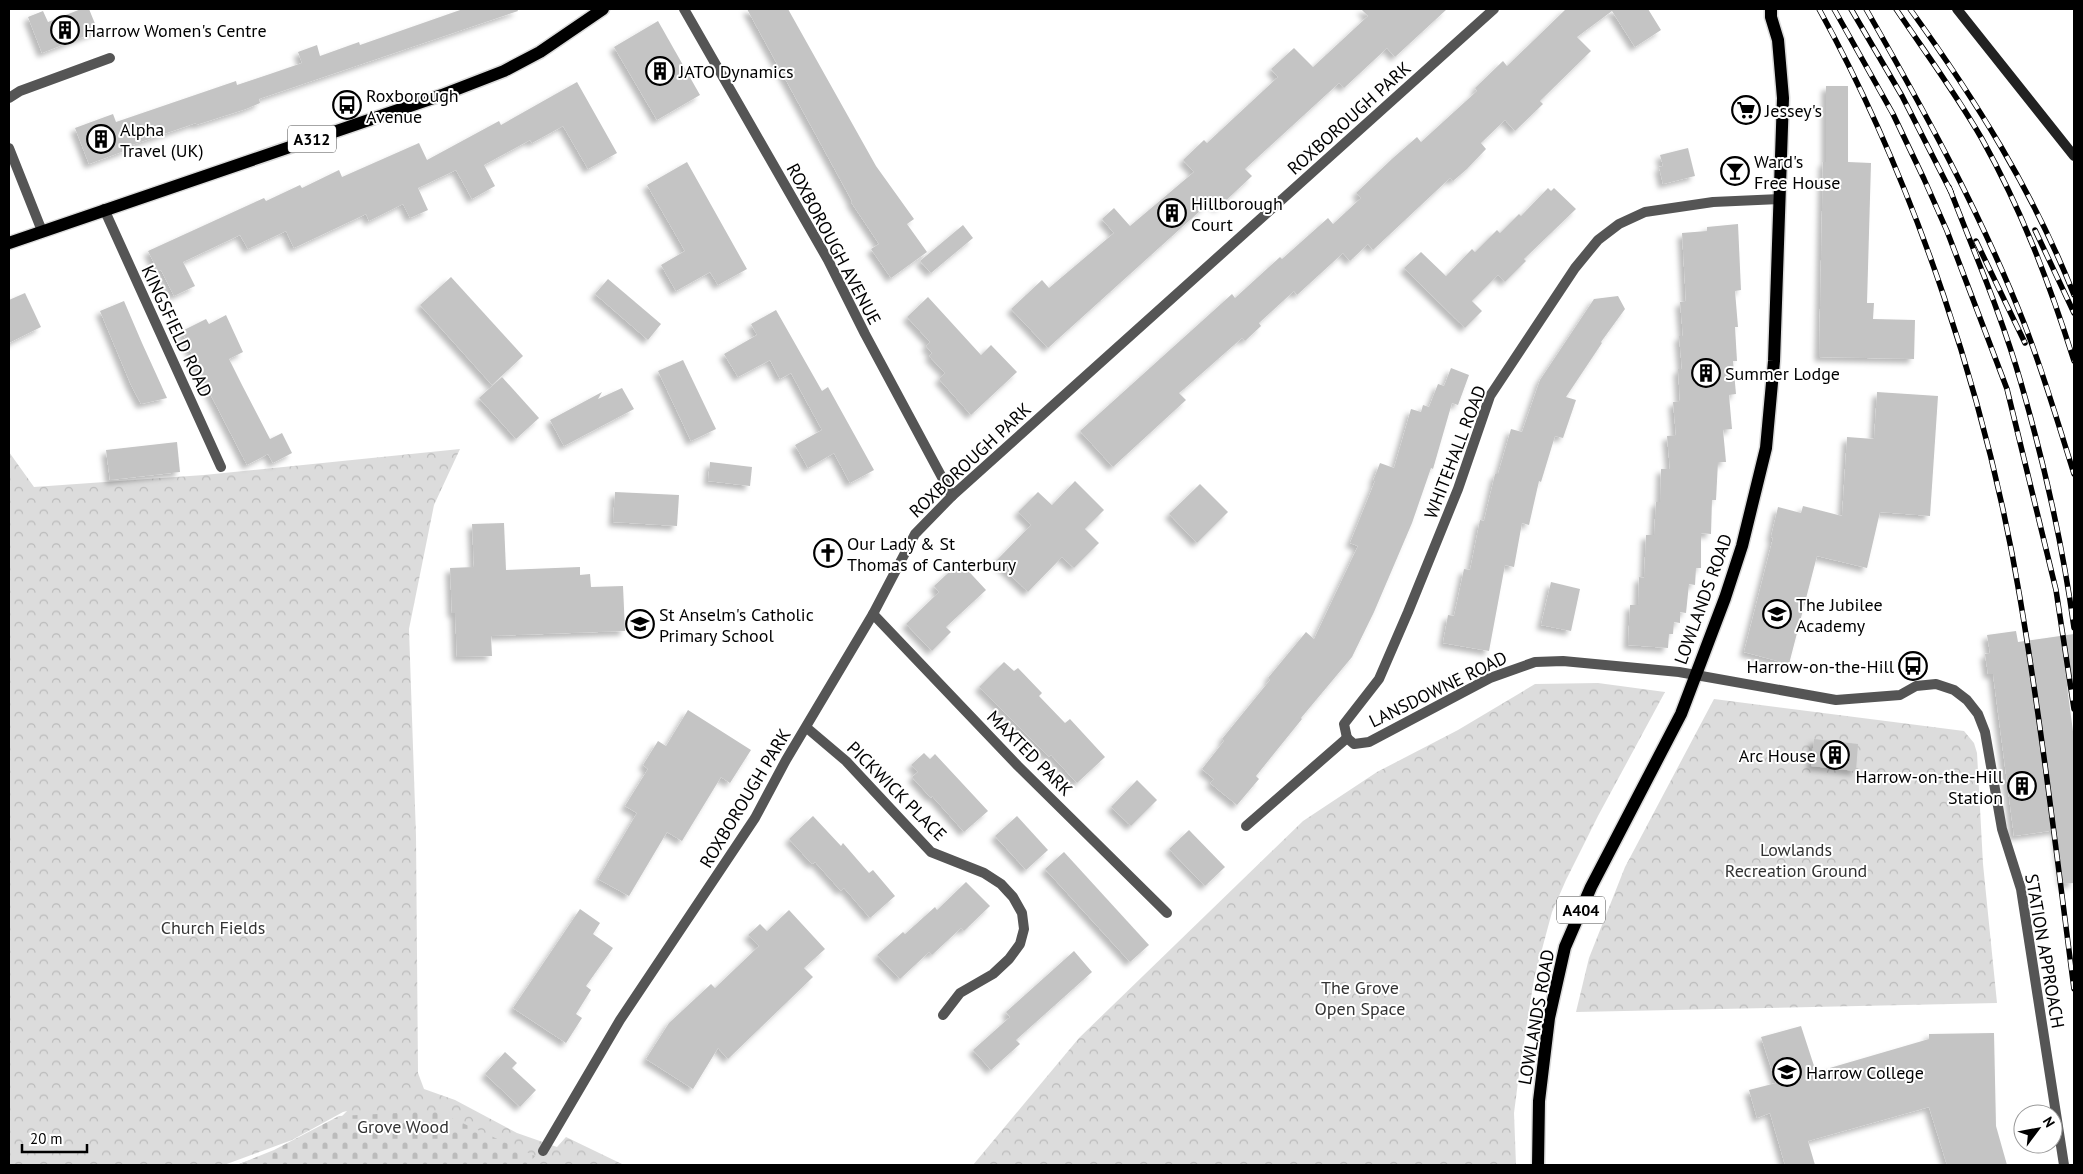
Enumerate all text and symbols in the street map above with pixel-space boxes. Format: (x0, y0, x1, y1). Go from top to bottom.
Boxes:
building icon: Harrow Women's Centre (50, 15, 80, 45)
place label: Harrow Women's Centre (84, 19, 267, 42)
building icon: JATO Dynamics (645, 56, 675, 86)
street label: ROXBOROUGH PARK (1282, 56, 1416, 180)
place label: JATO Dynamics (678, 60, 794, 83)
place label: Roxborough Avenue (366, 84, 459, 128)
bus stop icon: Roxborough Avenue (332, 90, 362, 120)
supermarket icon: Jessey's (1731, 95, 1761, 125)
place label: Jessey's (1764, 99, 1822, 122)
place label: Alpha Travel (UK) (120, 118, 204, 162)
building icon: Alpha Travel (UK) (86, 124, 116, 154)
road number: A312 (288, 126, 336, 152)
place label: Ward's Free House (1754, 150, 1841, 194)
bar icon: Ward's Free House (1720, 156, 1750, 186)
street label: ROXBOROUGH AVENUE (782, 159, 886, 329)
place label: Hillborough Court (1191, 192, 1283, 236)
building icon: Hillborough Court (1157, 198, 1187, 228)
street label: KINGSFIELD ROAD (136, 261, 218, 401)
building icon: Summer Lodge (1691, 358, 1721, 388)
place label: Summer Lodge (1725, 362, 1840, 385)
street label: WHITEHALL ROAD (1419, 382, 1491, 522)
street label: ROXBOROUGH PARK (904, 398, 1036, 522)
street label: LOWLANDS ROAD (1669, 531, 1737, 667)
place label: Our Lady & St Thomas of Canterbury (847, 532, 1017, 576)
church icon: Our Lady & St Thomas of Canterbury (813, 538, 843, 568)
place label: The Jubilee Academy (1796, 593, 1883, 637)
school or university icon: The Jubilee Academy (1762, 599, 1792, 629)
place label: St Anselm's Catholic Primary School (659, 603, 814, 647)
school or university icon: St Anselm's Catholic Primary School (625, 609, 655, 639)
street label: LANSDOWNE ROAD (1365, 646, 1511, 732)
bus stop icon: Harrow-on-the-Hill (1898, 651, 1928, 681)
place label: Harrow-on-the-Hill (1747, 655, 1895, 678)
street label: MAXTED PARK (982, 705, 1078, 801)
street label: ROXBOROUGH PARK (694, 724, 796, 872)
street label: PICKWICK PLACE (842, 736, 952, 846)
building icon: Arc House (1820, 740, 1850, 770)
place label: Arc House (1739, 744, 1816, 767)
place label: Harrow-on-the-Hill Station (1856, 765, 2004, 809)
building icon: Harrow-on-the-Hill Station (2007, 771, 2037, 801)
park label: Lowlands Recreation Ground (1725, 838, 1867, 882)
street label: STATION APPROACH (2020, 872, 2070, 1030)
road number: A404 (1557, 896, 1605, 924)
park label: Church Fields (161, 916, 265, 939)
street label: LOWLANDS ROAD (1513, 947, 1559, 1087)
park label: The Grove Open Space (1315, 976, 1405, 1020)
school or university icon: Harrow College (1772, 1057, 1802, 1087)
place label: Harrow College (1806, 1061, 1924, 1084)
north arrow (2013, 1104, 2063, 1154)
text: N (2039, 1113, 2059, 1131)
park label: Grove Wood (357, 1115, 449, 1138)
scale bar (22, 1122, 88, 1154)
text: 20 m (30, 1129, 63, 1148)

